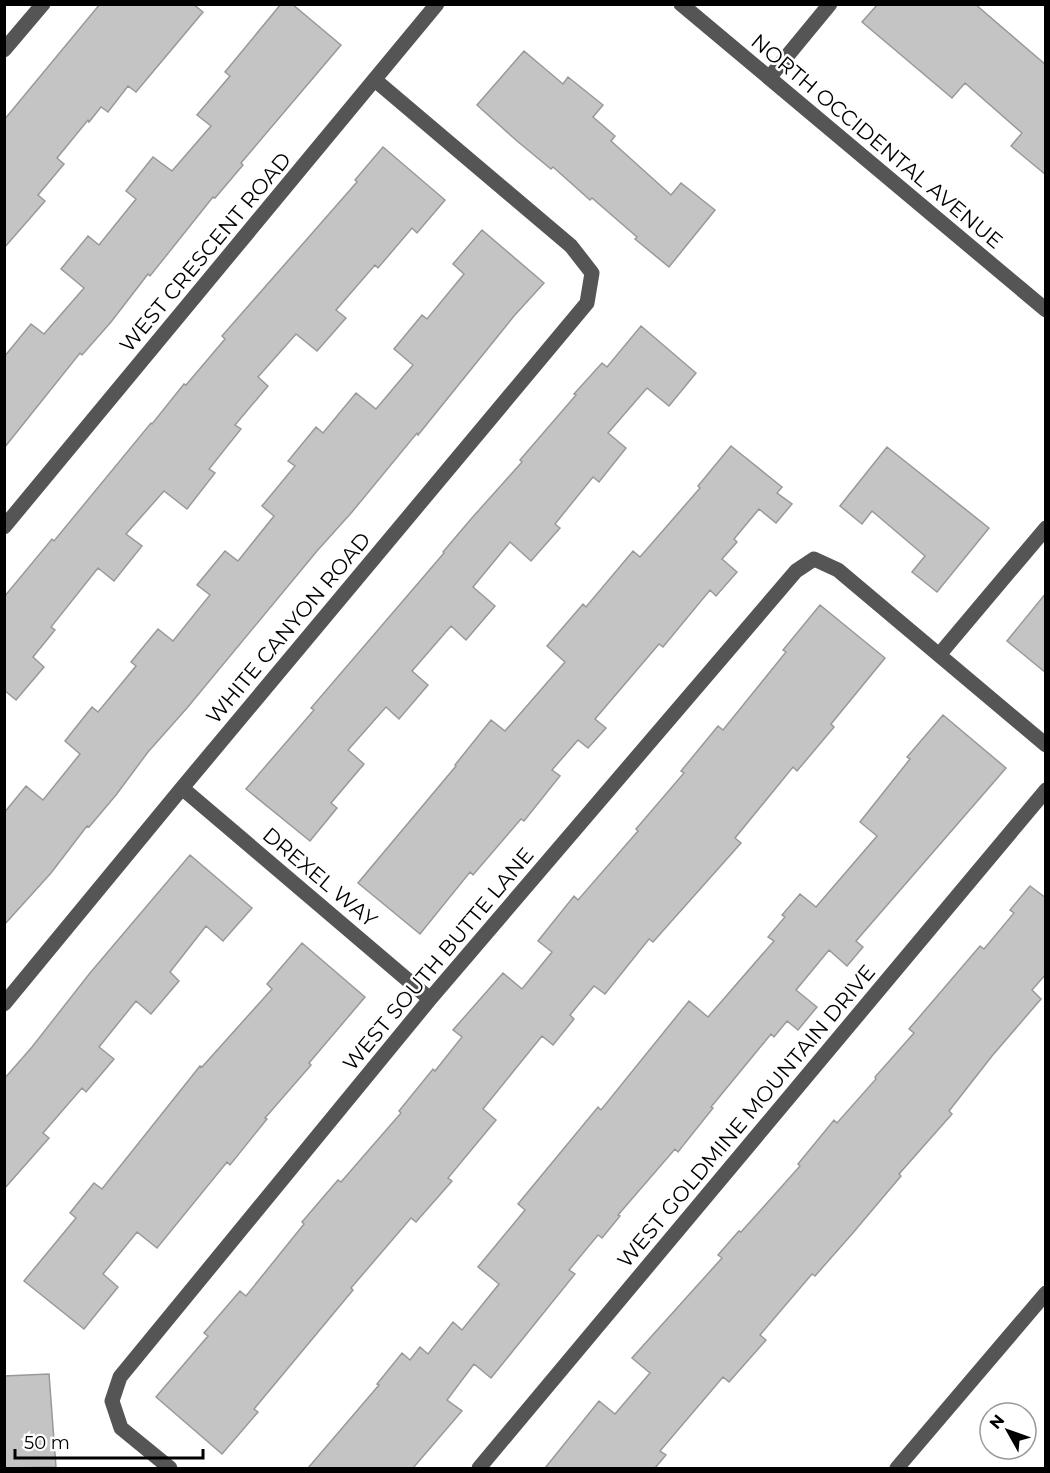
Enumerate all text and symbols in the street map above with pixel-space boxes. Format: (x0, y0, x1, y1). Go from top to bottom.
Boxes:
street label: NORTH OCCIDENTAL AVENUE (746, 28, 1008, 254)
street label: WEST CRESCENT ROAD (114, 147, 296, 357)
street label: WHITE CANYON ROAD (201, 527, 375, 729)
street label: DREXEL WAY (258, 822, 383, 933)
street label: WEST SOUTH BUTTE LANE (337, 842, 539, 1076)
street label: WEST GOLDMINE MOUNTAIN DRIVE (612, 960, 880, 1272)
north arrow (978, 1401, 1038, 1461)
text: N (985, 1411, 1008, 1433)
scale bar (15, 1422, 202, 1460)
text: 50 m (24, 1432, 70, 1454)

